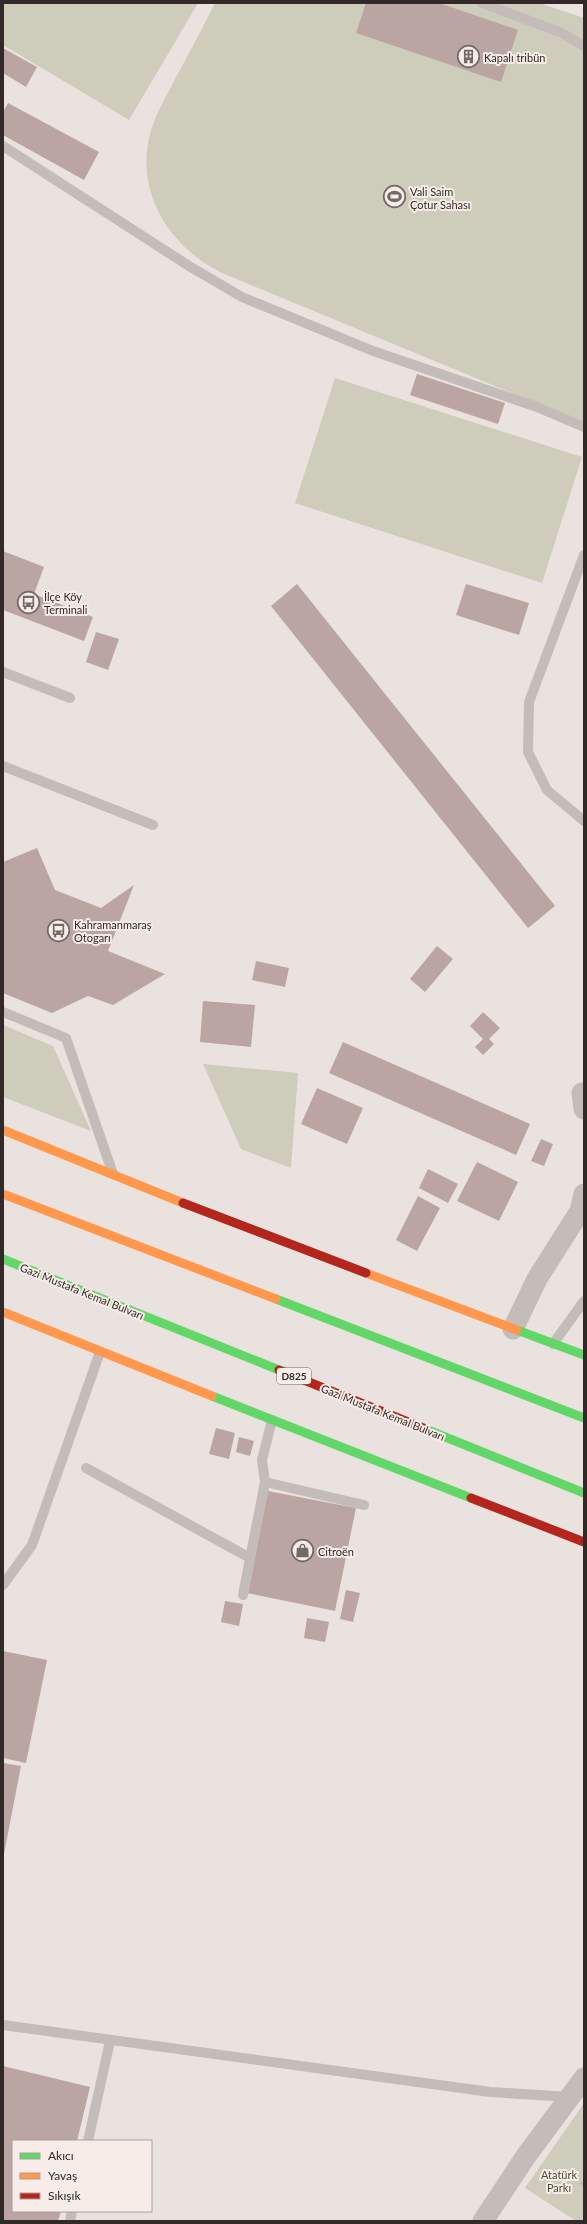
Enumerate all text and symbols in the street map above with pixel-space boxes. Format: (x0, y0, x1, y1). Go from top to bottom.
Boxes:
building icon: Kapalı tribün (456, 44, 482, 70)
place label: Kapalı tribün (484, 51, 545, 64)
sports icon: Vali Saim Çotur Sahası (382, 184, 408, 210)
place label: Vali Saim Çotur Sahası (410, 185, 470, 211)
bus stop icon: İlçe Köy Terminali (15, 589, 41, 615)
place label: İlçe Köy Terminali (44, 590, 88, 616)
bus stop icon: Kahramanmaraş Otogarı (46, 917, 72, 943)
place label: Kahramanmaraş Otogarı (74, 918, 152, 944)
street label: Gazi Mustafa Kemal Bulvarı (18, 1260, 146, 1322)
road number: D825 (277, 1368, 311, 1384)
street label: Gazi Mustafa Kemal Bulvarı (319, 1381, 447, 1443)
shop icon: Citroën (289, 1538, 315, 1564)
place label: Citroën (318, 1545, 354, 1558)
legend (12, 2140, 152, 2212)
text: Akıcı (48, 2148, 74, 2163)
text: Yavaş (48, 2168, 77, 2183)
park label: Atatürk Parkı (541, 2168, 577, 2194)
text: Sıkışık (48, 2188, 81, 2203)

